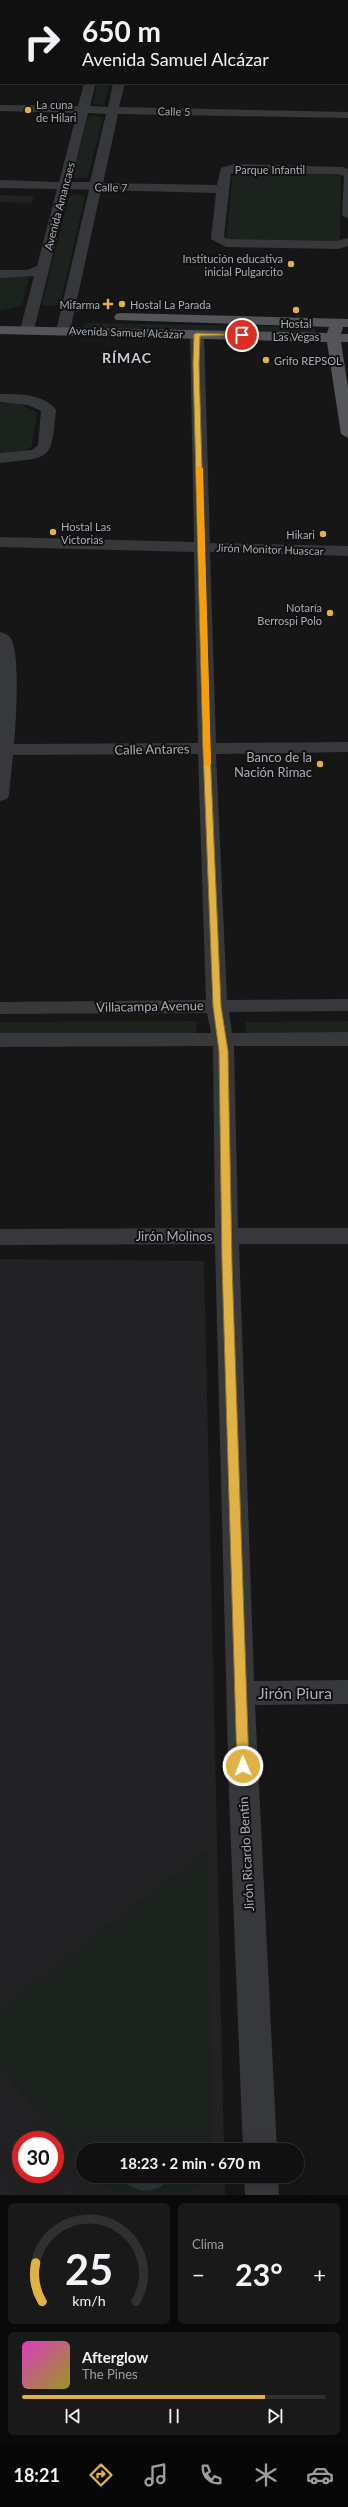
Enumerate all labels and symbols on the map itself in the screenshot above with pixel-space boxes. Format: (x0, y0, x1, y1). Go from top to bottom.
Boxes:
place label: La cuna de Hilari (36, 98, 77, 124)
street label: Calle 5 (157, 104, 191, 118)
marker: La cuna de Hilari (23, 105, 33, 115)
street label: Avenida Amancaes (41, 160, 77, 251)
street label: Parque Infantil (235, 163, 305, 176)
street label: Calle 7 (94, 180, 128, 194)
place label: Institución educativa inicial Pulgarcito (183, 252, 283, 278)
marker: Institución educativa inicial Pulgarcito (286, 259, 296, 269)
place label: Mifarma (59, 298, 100, 311)
place label: Hostal La Parada (130, 298, 211, 311)
marker: Mifarma (103, 299, 113, 309)
marker: Hostal La Parada (117, 299, 127, 309)
marker: Hostal Las Vegas (291, 305, 301, 315)
place label: Hostal Las Vegas (273, 317, 320, 343)
pin (225, 318, 259, 352)
street label: Avenida Samuel Alcázar (69, 324, 183, 340)
district label: RÍMAC (102, 349, 152, 366)
place label: Grifo REPSOL (274, 354, 342, 367)
marker: Grifo REPSOL (261, 355, 271, 365)
place label: Hostal Las Victorias (61, 520, 111, 546)
marker: Hostal Las Victorias (48, 527, 58, 537)
place label: Hikari (286, 528, 315, 541)
marker: Hikari (318, 529, 328, 539)
street label: Jirón Monitor Huascar (216, 541, 324, 557)
place label: Notaría Berrospi Polo (257, 601, 322, 627)
marker: Notaría Berrospi Polo (325, 608, 335, 618)
street label: Calle Antares (114, 740, 190, 758)
place label: Banco de la Nación Rimac (234, 749, 312, 780)
marker: Banco de la Nación Rimac (315, 759, 325, 769)
street label: Villacampa Avenue (96, 997, 204, 1015)
street label: Jirón Molinos (136, 1228, 213, 1244)
street label: Jirón Piura (258, 1683, 332, 1702)
position arrow (222, 1745, 264, 1787)
street label: Jirón Ricardo Bentin (235, 1796, 257, 1912)
speed limit sign: 30 (12, 2131, 64, 2183)

